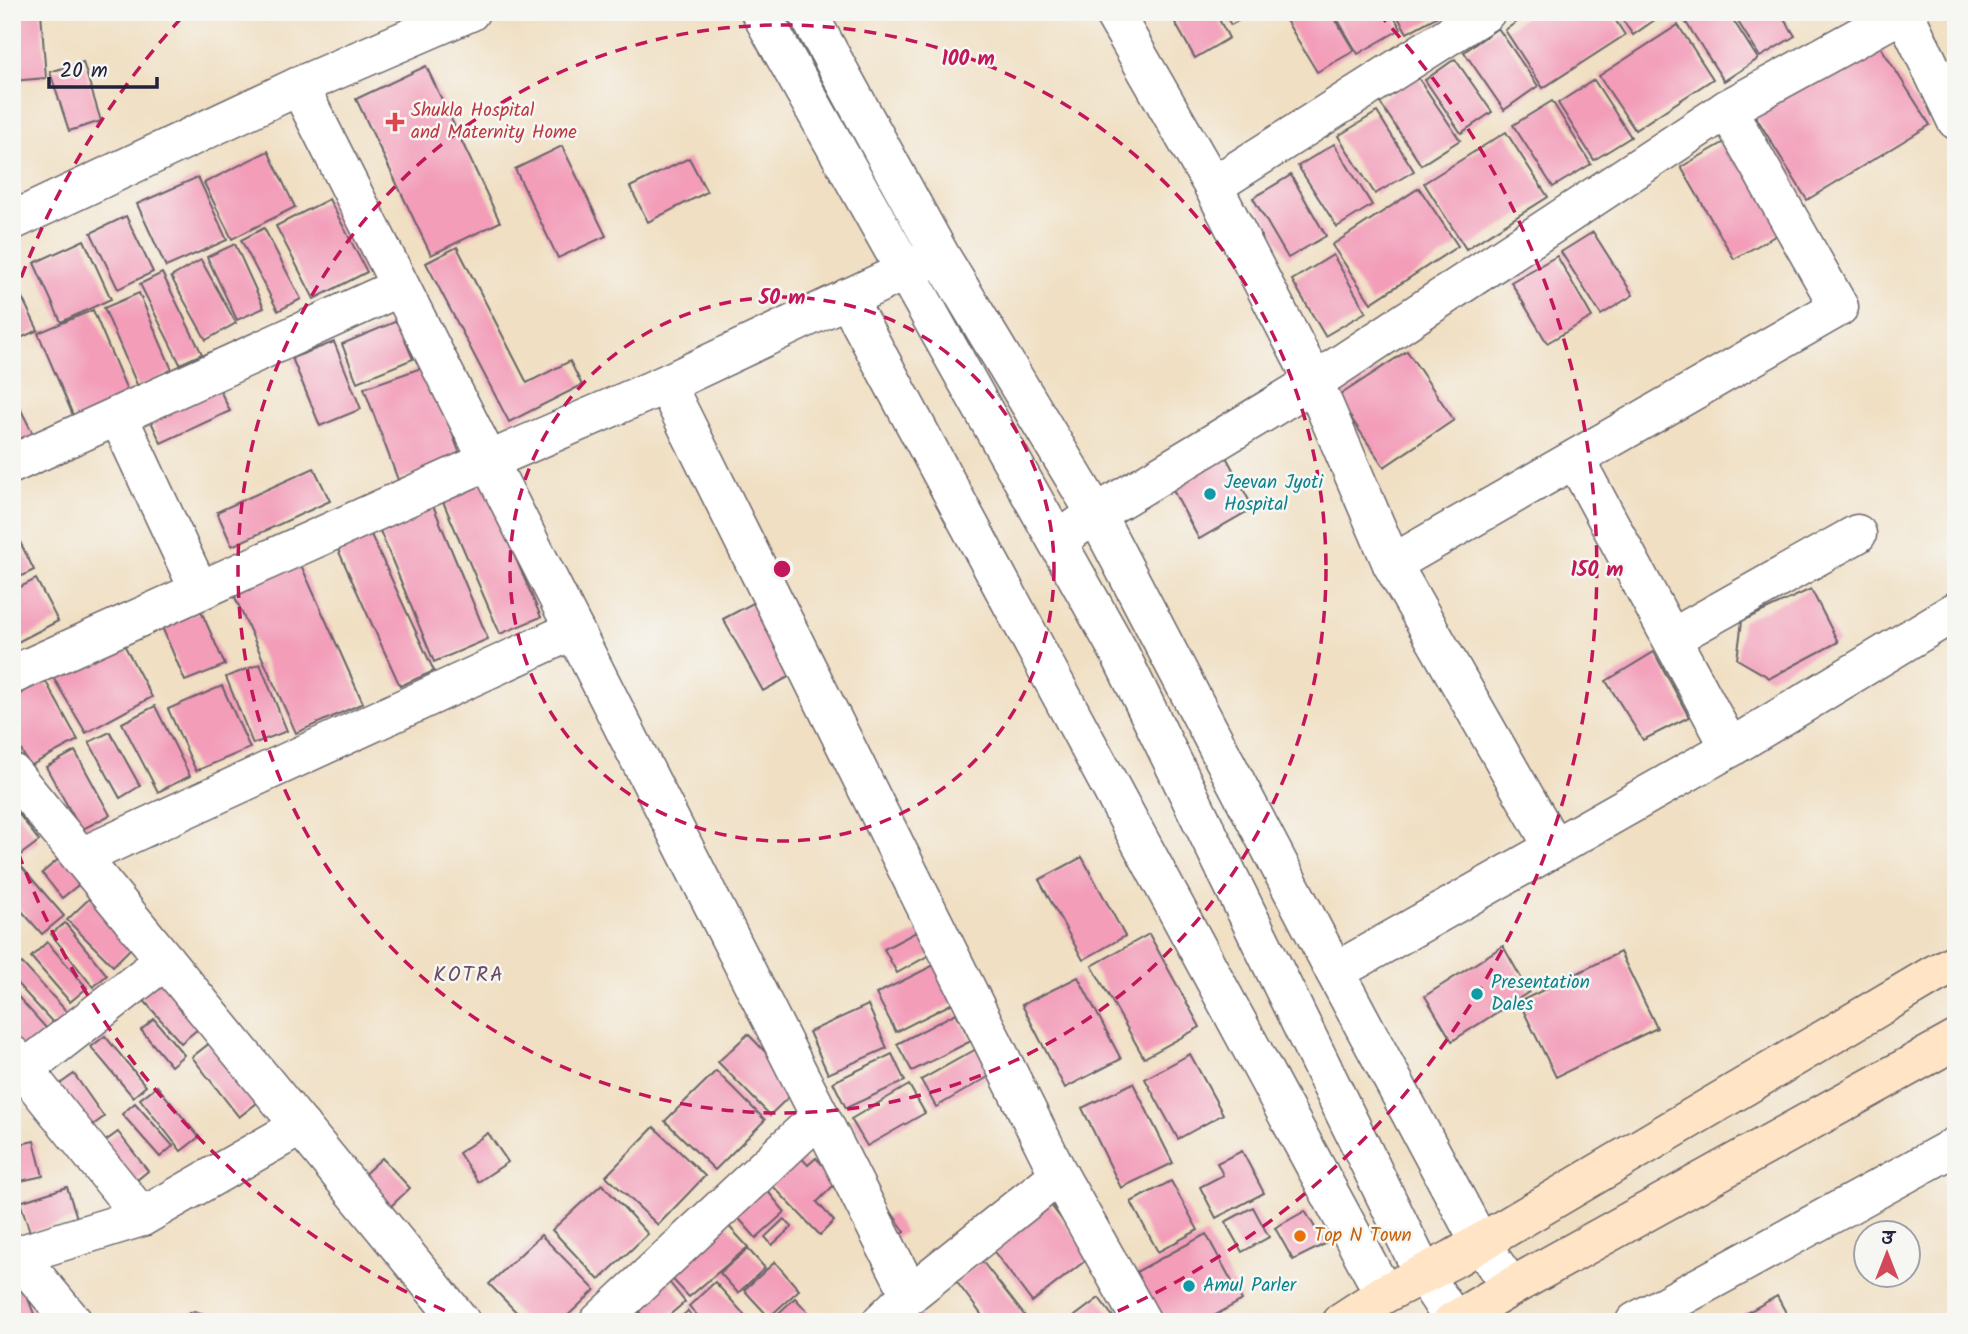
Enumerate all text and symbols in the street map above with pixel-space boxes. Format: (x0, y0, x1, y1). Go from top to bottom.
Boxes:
text: 100 m (941, 43, 995, 76)
scale bar (49, 46, 158, 90)
text: 20 m (60, 55, 108, 88)
place label: Shukla Hospital and Maternity Home (411, 96, 577, 148)
marker: Shukla Hospital and Maternity Home (385, 112, 405, 132)
text: 50 m (758, 282, 805, 315)
place label: Jeevan Jyoti Hospital (1224, 468, 1324, 520)
marker: Jeevan Jyoti Hospital (1202, 486, 1218, 502)
text: 150 m (1570, 554, 1624, 587)
centre of rings (770, 557, 794, 581)
district label: KOTRA (433, 959, 505, 992)
place label: Presentation Dales (1491, 968, 1590, 1020)
marker: Presentation Dales (1469, 986, 1485, 1002)
north arrow (1853, 1218, 1923, 1288)
place label: Top N Town (1314, 1221, 1412, 1251)
text: उ (1881, 1224, 1897, 1254)
marker: Top N Town (1292, 1228, 1308, 1244)
place label: Amul Parler (1203, 1271, 1298, 1301)
marker: Amul Parler (1181, 1278, 1197, 1294)

